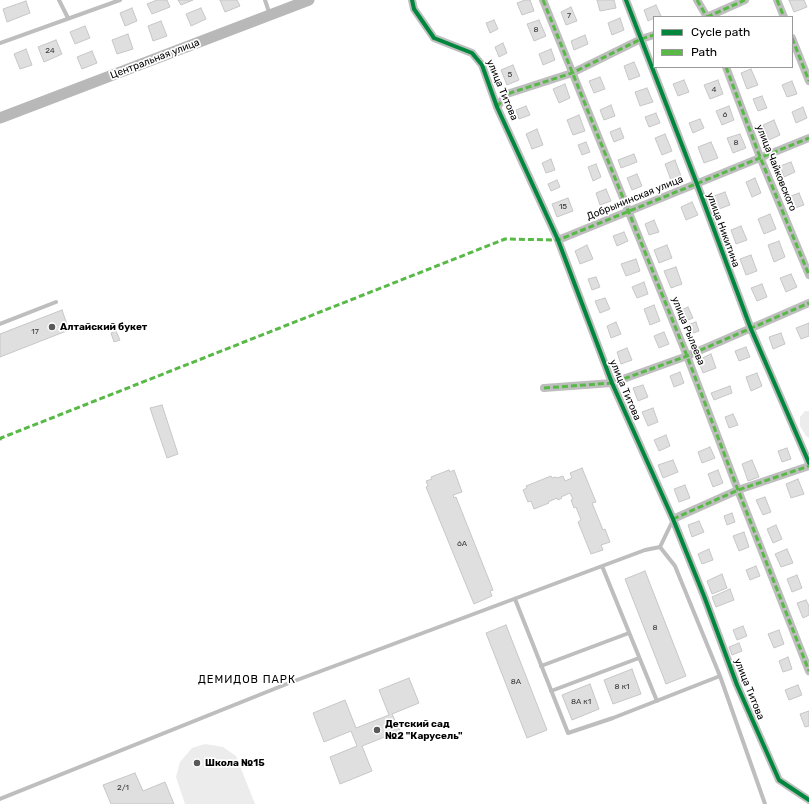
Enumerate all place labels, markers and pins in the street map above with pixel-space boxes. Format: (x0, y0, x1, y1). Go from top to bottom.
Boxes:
place label: Алтайский букет (60, 321, 147, 333)
marker: Алтайский букет (47, 322, 57, 332)
place label: Детский сад №2 "Карусель" (385, 718, 463, 742)
marker: Детский сад №2 "Карусель" (372, 725, 382, 735)
place label: Школа №15 (205, 757, 265, 769)
marker: Школа №15 (192, 758, 202, 768)

